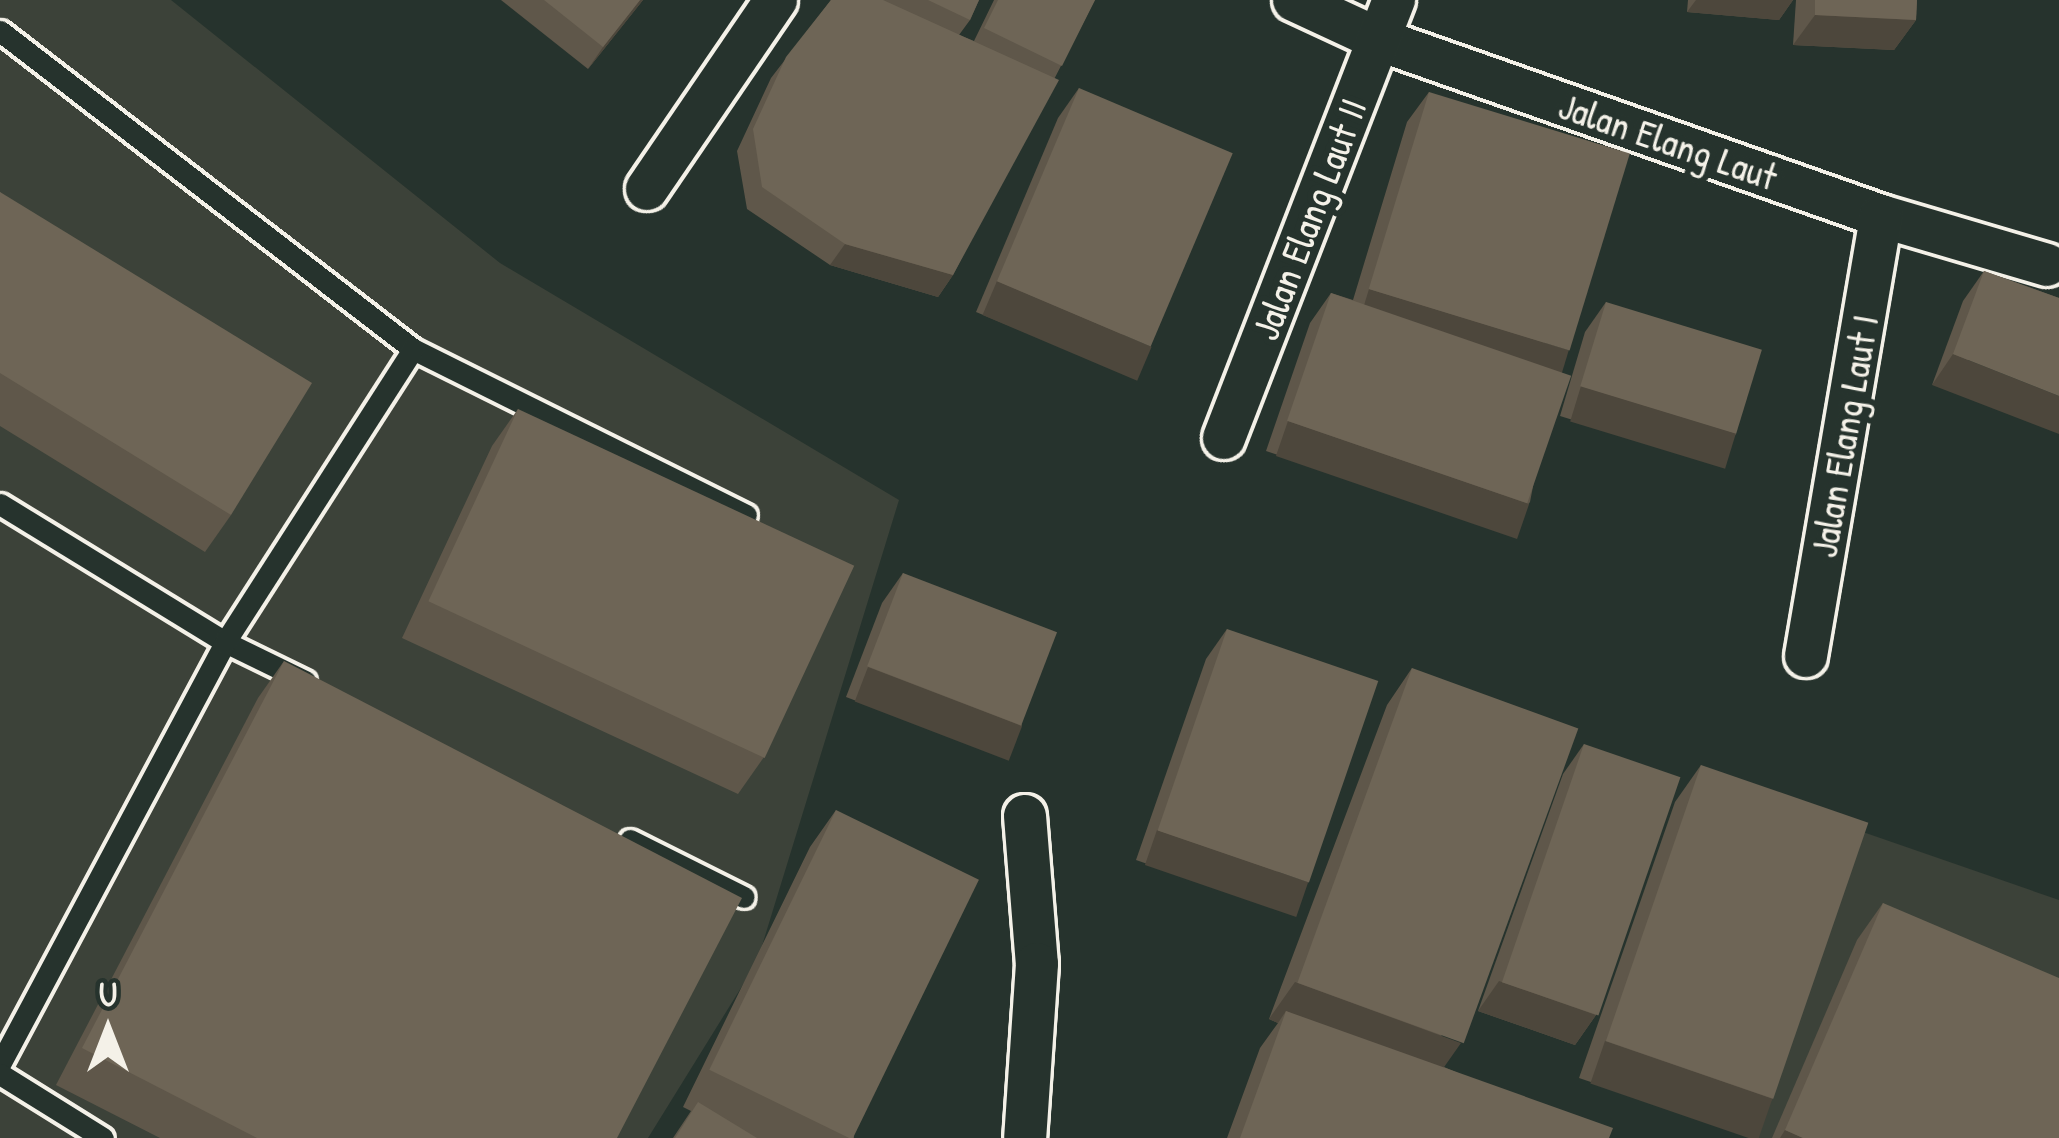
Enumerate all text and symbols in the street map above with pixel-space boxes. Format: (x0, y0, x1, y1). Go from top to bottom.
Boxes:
street label: Jalan Elang Laut (1553, 82, 1783, 200)
street label: Jalan Elang Laut II (1241, 92, 1377, 346)
street label: Jalan Elang Laut I (1800, 311, 1888, 561)
north arrow (48, 970, 168, 1090)
text: U (99, 972, 117, 1016)

